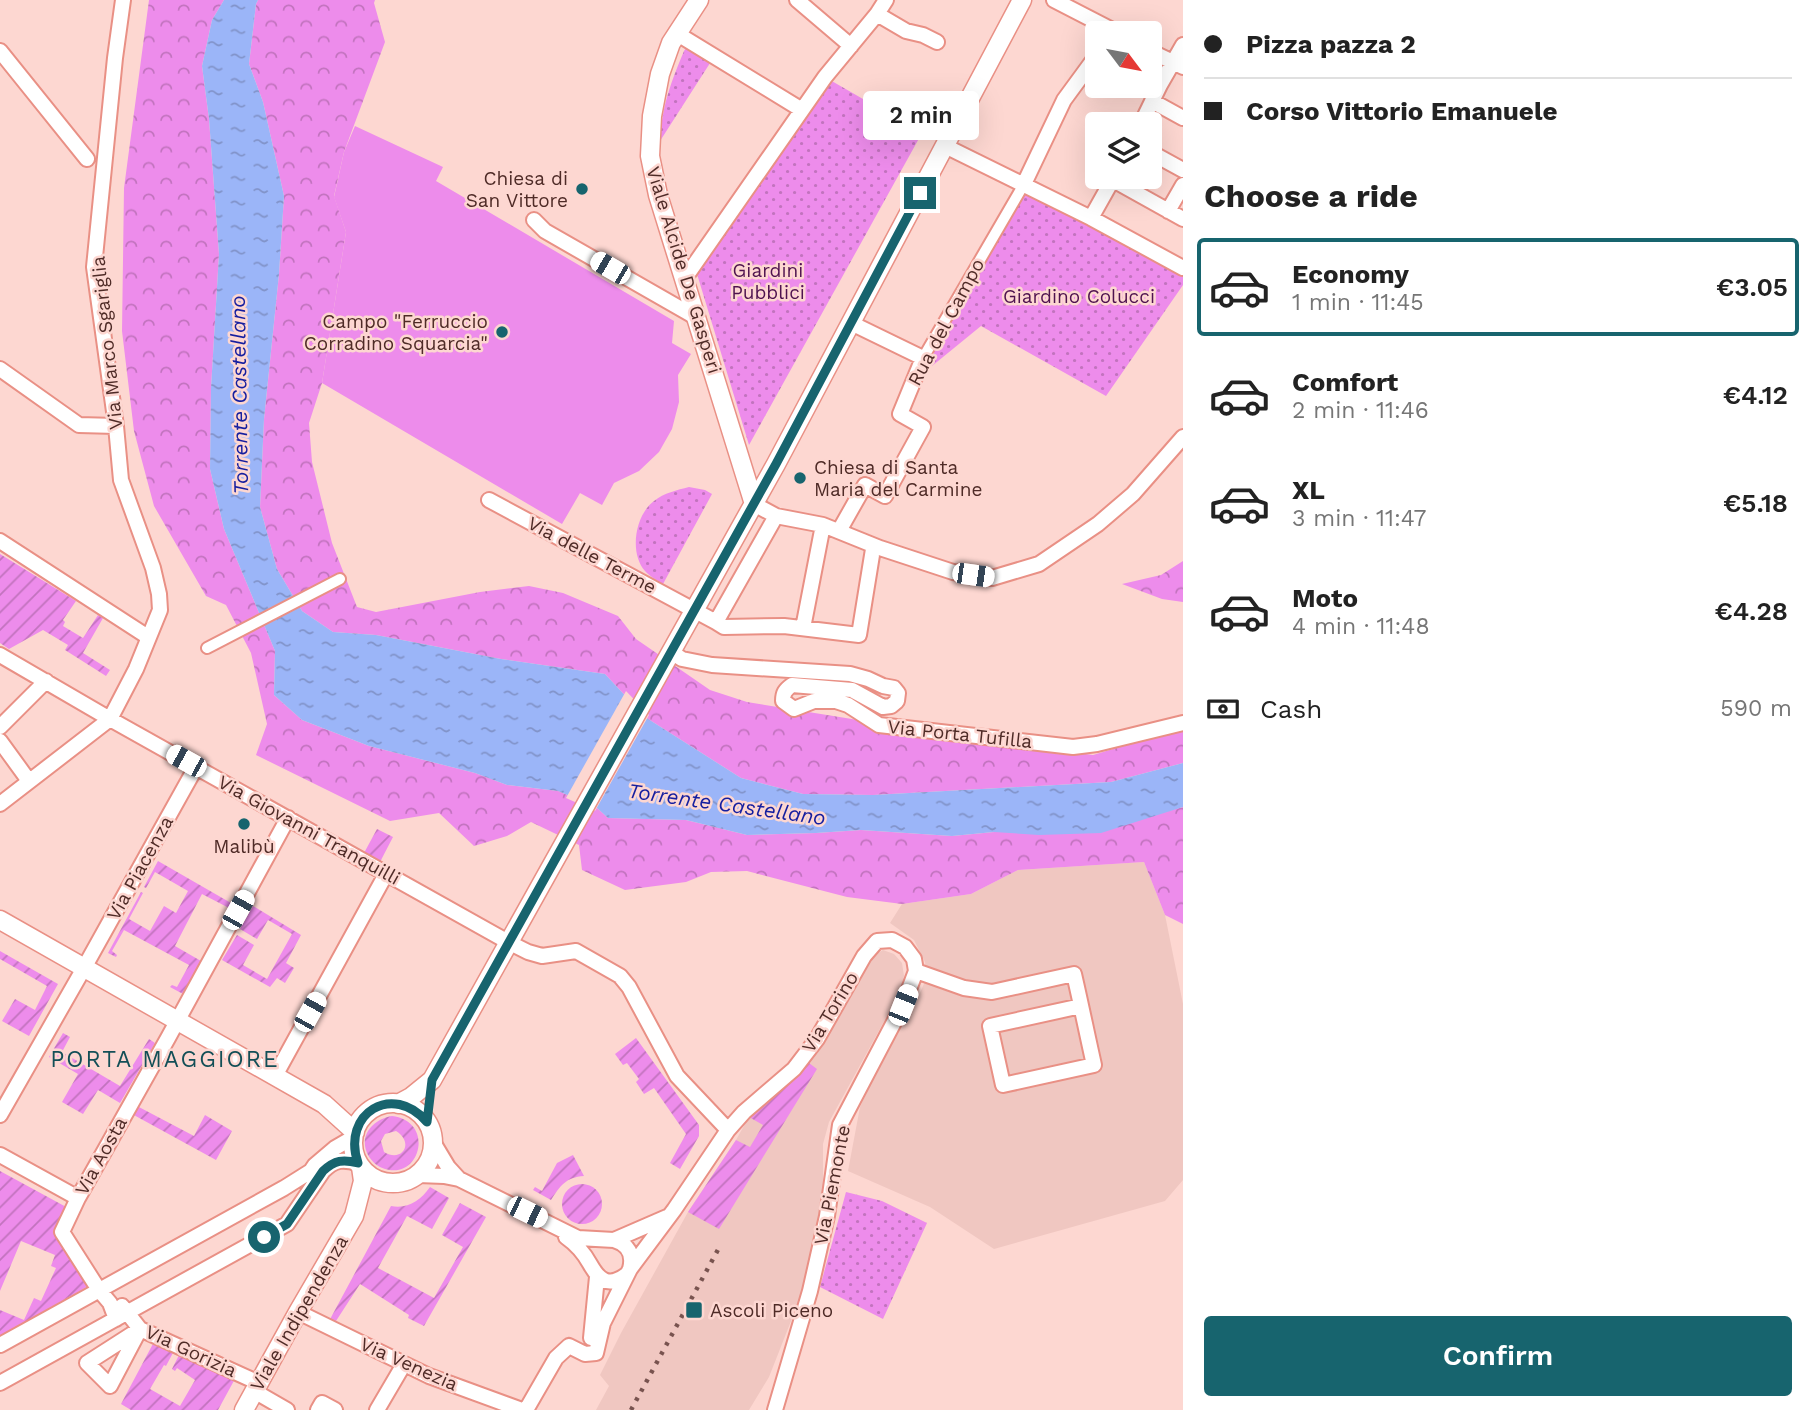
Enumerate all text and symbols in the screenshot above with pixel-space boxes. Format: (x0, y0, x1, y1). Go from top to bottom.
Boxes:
north arrow (1085, 21, 1162, 98)
map controls (1085, 21, 1162, 189)
text: Pizza pazza 2 (1246, 29, 1416, 59)
callout: 2 min (862, 92, 978, 140)
text: Corso Vittorio Emanuele (1246, 96, 1557, 126)
text: 2 min (889, 102, 953, 129)
button: layers (1085, 112, 1162, 189)
street label: Viale Alcide De Gasperi (642, 164, 726, 376)
place label: Chiesa di San Vittore (466, 167, 568, 212)
route end (904, 177, 936, 209)
text: Choose a ride (1204, 177, 1418, 215)
marker: Chiesa di San Vittore (574, 181, 590, 197)
car (587, 248, 634, 288)
street label: Rua del Campo (903, 254, 989, 390)
street label: Via Marco Sgariglia (86, 255, 128, 431)
icon: car (1208, 256, 1271, 319)
park label: Giardini Pubblici (731, 259, 805, 304)
text: Economy (1292, 259, 1409, 289)
text: €3.05 (1716, 272, 1788, 302)
park label: Giardino Colucci (1003, 285, 1155, 308)
text: 1 min · 11:45 (1292, 289, 1424, 316)
water label: Torrente Castellano (225, 295, 253, 495)
place label: Campo "Ferruccio Corradino Squarcia" (304, 310, 488, 355)
marker: Campo "Ferruccio Corradino Squarcia" (494, 324, 510, 340)
icon: car (1208, 364, 1271, 427)
text: Comfort (1292, 367, 1398, 397)
text: €4.12 (1723, 380, 1788, 410)
text: 2 min · 11:46 (1292, 397, 1429, 424)
place label: Chiesa di Santa Maria del Carmine (814, 456, 982, 501)
marker: Chiesa di Santa Maria del Carmine (792, 470, 808, 486)
icon: car (1208, 472, 1271, 535)
text: XL (1292, 475, 1325, 505)
text: €5.18 (1723, 488, 1788, 518)
text: 3 min · 11:47 (1292, 505, 1427, 532)
street label: Via delle Terme (524, 511, 660, 599)
car (951, 562, 996, 588)
icon: car (1208, 580, 1271, 643)
text: Moto (1292, 583, 1358, 613)
text: €4.28 (1715, 596, 1788, 626)
text: 4 min · 11:48 (1292, 613, 1430, 640)
icon: cash (1204, 690, 1242, 728)
text: Cash (1260, 694, 1322, 724)
text: 590 m (1720, 695, 1792, 722)
street label: Via Porta Tufilla (887, 715, 1034, 753)
car (163, 742, 210, 780)
street label: Via Giovanni Tranquilli (214, 770, 404, 890)
water label: Torrente Castellano (626, 778, 828, 830)
street label: Via Piacenza (102, 812, 178, 924)
marker: Malibù (236, 816, 252, 832)
place label: Malibù (213, 835, 275, 858)
car (219, 887, 258, 933)
street label: Via Torino (797, 967, 863, 1057)
car (886, 982, 921, 1028)
car (291, 989, 330, 1035)
district label: PORTA MAGGIORE (50, 1046, 280, 1073)
street label: Via Aosta (70, 1113, 132, 1199)
street label: Via Piemonte (809, 1123, 855, 1247)
car (504, 1193, 551, 1231)
route start (248, 1221, 280, 1253)
street label: Viale Indipendenza (245, 1231, 353, 1395)
place label: Ascoli Piceno (710, 1299, 833, 1322)
marker: Ascoli Piceno (684, 1300, 704, 1320)
button: Confirm (1204, 1316, 1792, 1396)
street label: Via Gorizia (142, 1320, 241, 1382)
street label: Via Venezia (357, 1332, 462, 1396)

